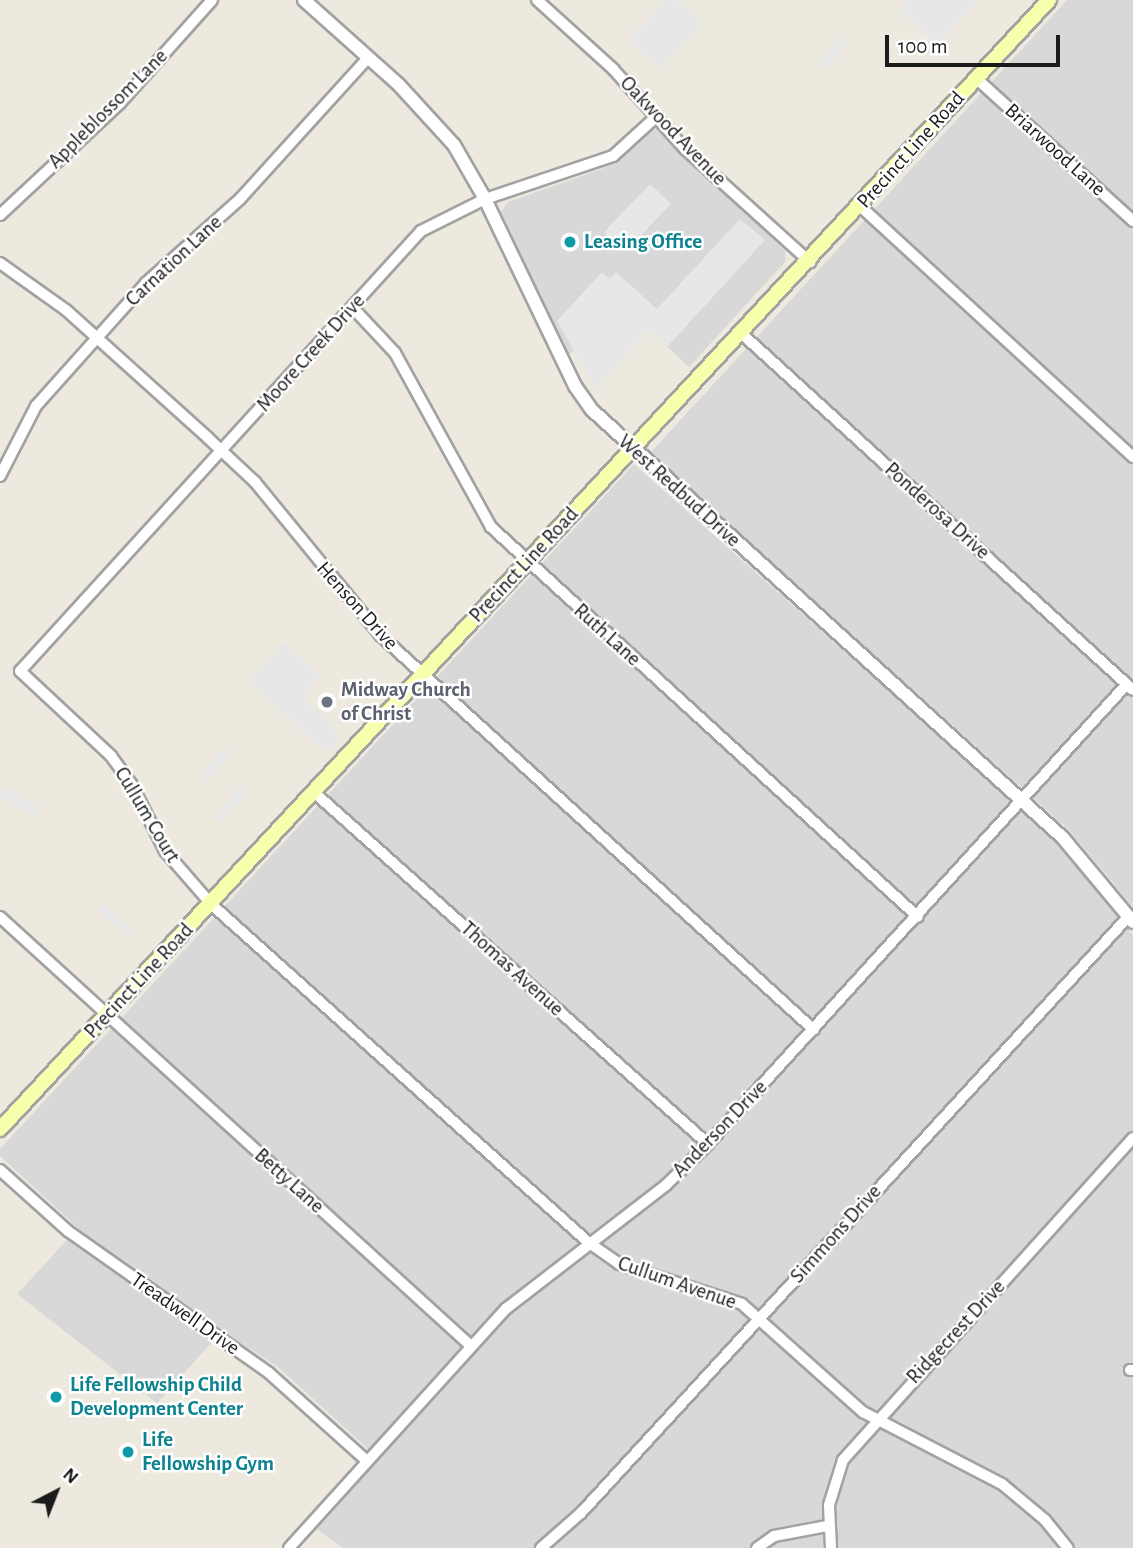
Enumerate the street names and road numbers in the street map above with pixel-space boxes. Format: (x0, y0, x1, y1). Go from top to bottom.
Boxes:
street label: Appleblossom Lane (43, 44, 173, 174)
street label: Oakwood Avenue (614, 71, 732, 191)
street label: Precinct Line Road (852, 86, 970, 214)
street label: Briarwood Lane (999, 98, 1111, 202)
street label: Carnation Lane (121, 210, 227, 312)
street label: Moore Creek Drive (252, 289, 370, 417)
street label: West Redbud Drive (612, 429, 746, 553)
street label: Ponderosa Drive (879, 457, 995, 565)
street label: Precinct Line Road (464, 502, 584, 628)
street label: Henson Drive (311, 557, 403, 655)
street label: Ruth Lane (568, 598, 646, 672)
street label: Cullum Court (109, 763, 185, 867)
street label: Thomas Avenue (455, 916, 569, 1022)
street label: Precinct Line Road (79, 918, 199, 1044)
street label: Anderson Drive (667, 1075, 773, 1183)
street label: Betty Lane (249, 1143, 329, 1219)
street label: Simmons Drive (785, 1179, 887, 1289)
street label: Cullum Avenue (614, 1251, 740, 1315)
street label: Treadwell Drive (126, 1267, 244, 1361)
street label: Ridgecrest Drive (901, 1275, 1011, 1389)

